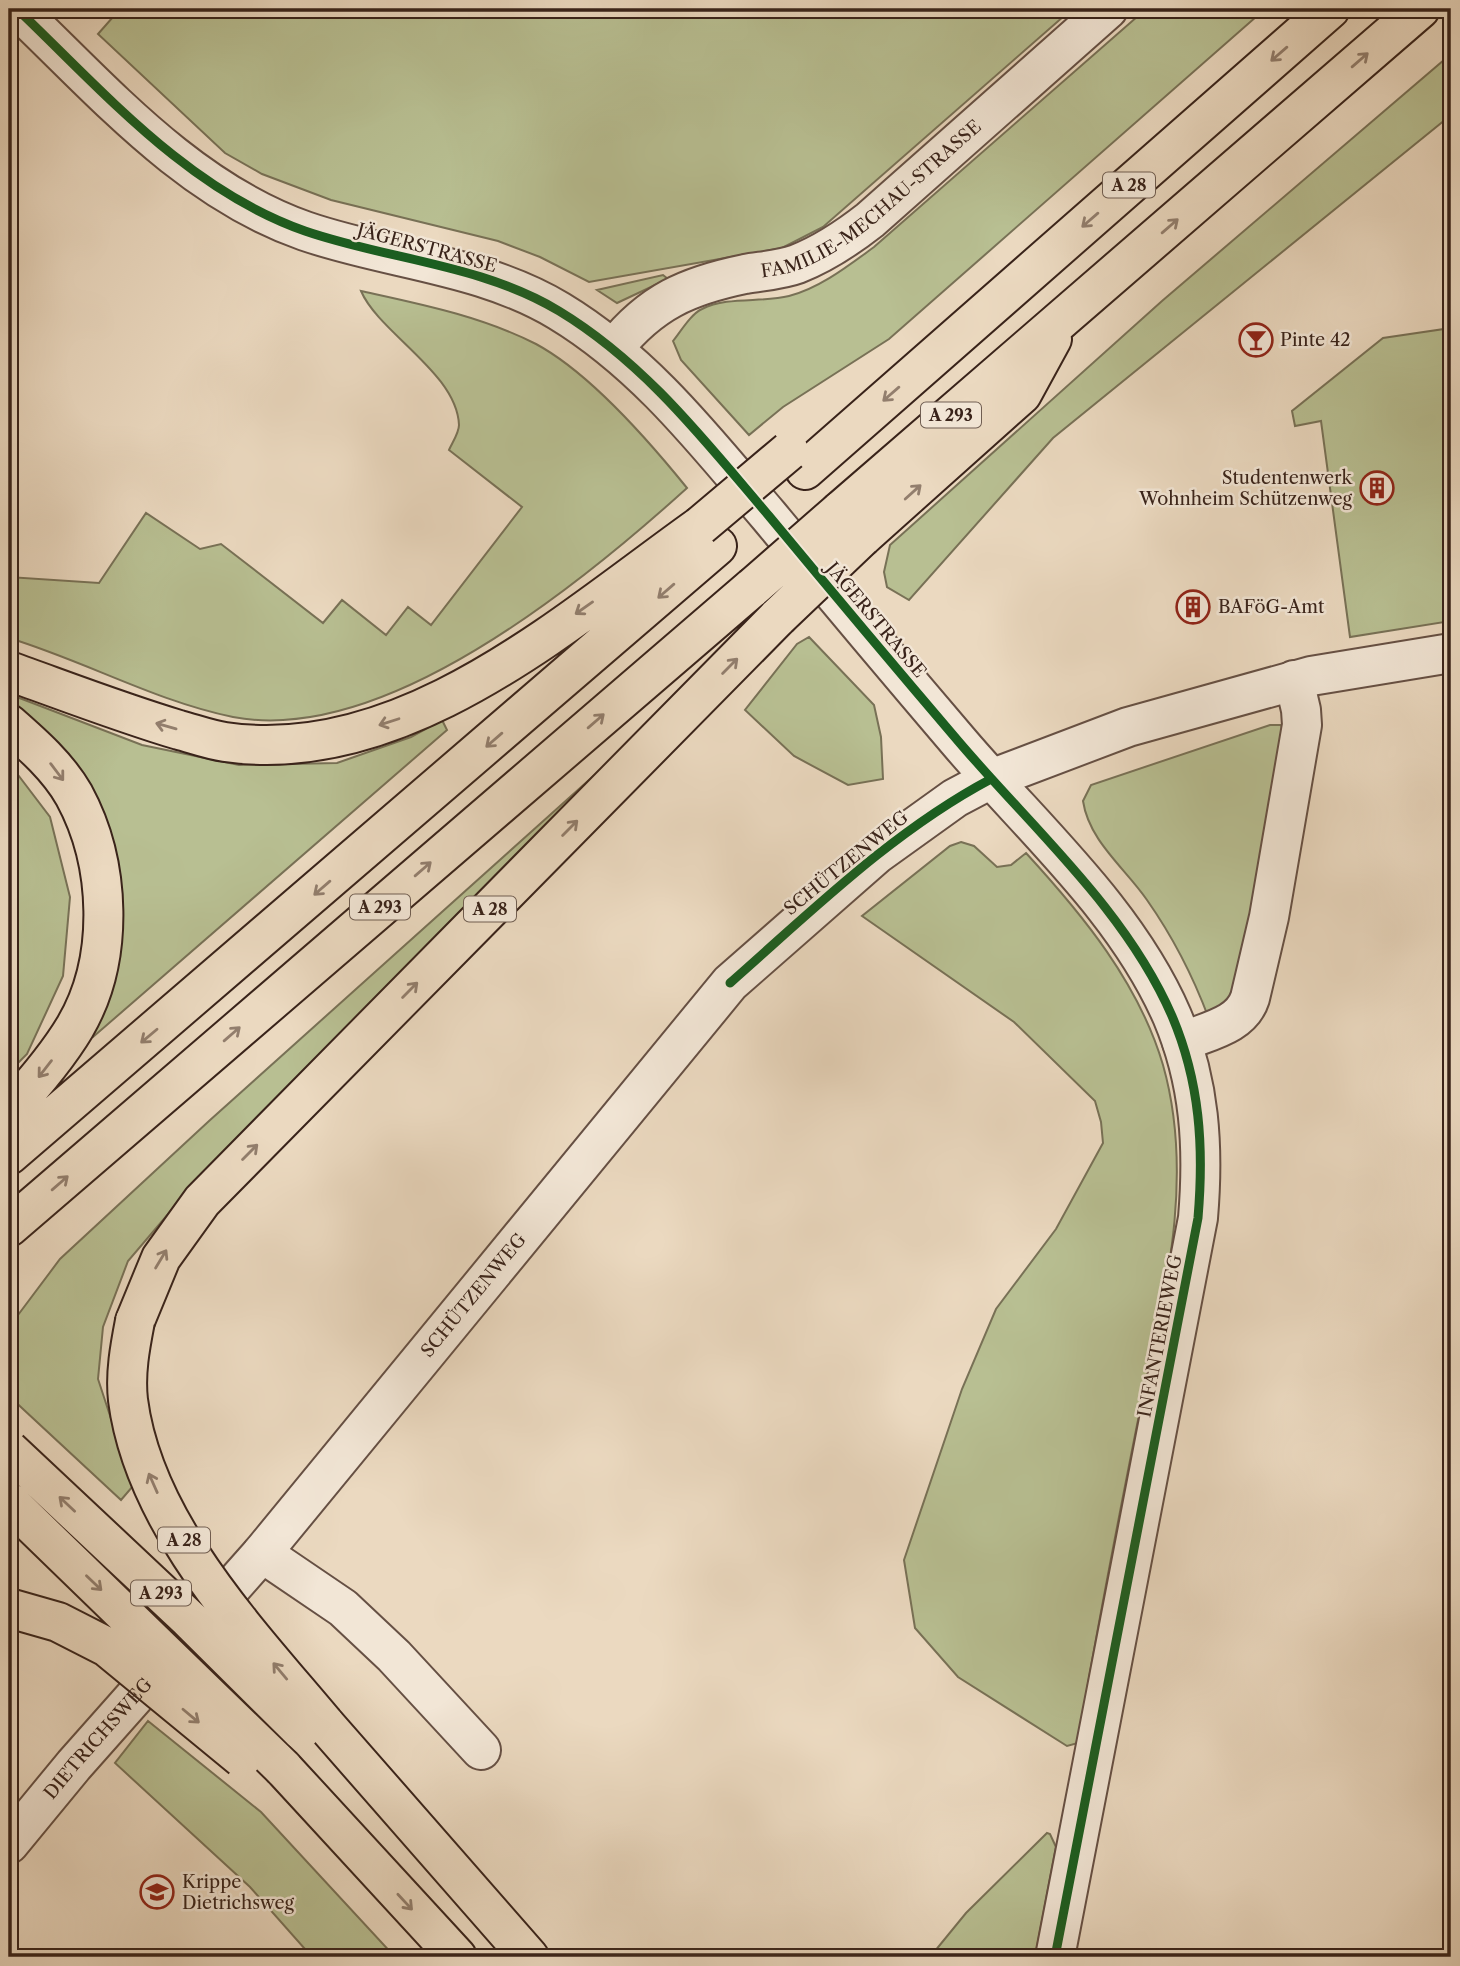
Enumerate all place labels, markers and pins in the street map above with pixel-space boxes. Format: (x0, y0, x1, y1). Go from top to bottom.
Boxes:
bar icon: Pinte 42 (1237, 321, 1275, 359)
place label: Pinte 42 (1280, 329, 1351, 351)
place label: Studentenwerk Wohnheim Schützenweg (1138, 467, 1354, 510)
building icon: Studentenwerk Wohnheim Schützenweg (1358, 469, 1396, 507)
building icon: BAFöG-Amt (1174, 588, 1212, 626)
place label: BAFöG-Amt (1218, 596, 1325, 618)
place label: Krippe Dietrichsweg (182, 1871, 295, 1914)
school or university icon: Krippe Dietrichsweg (138, 1873, 176, 1911)

